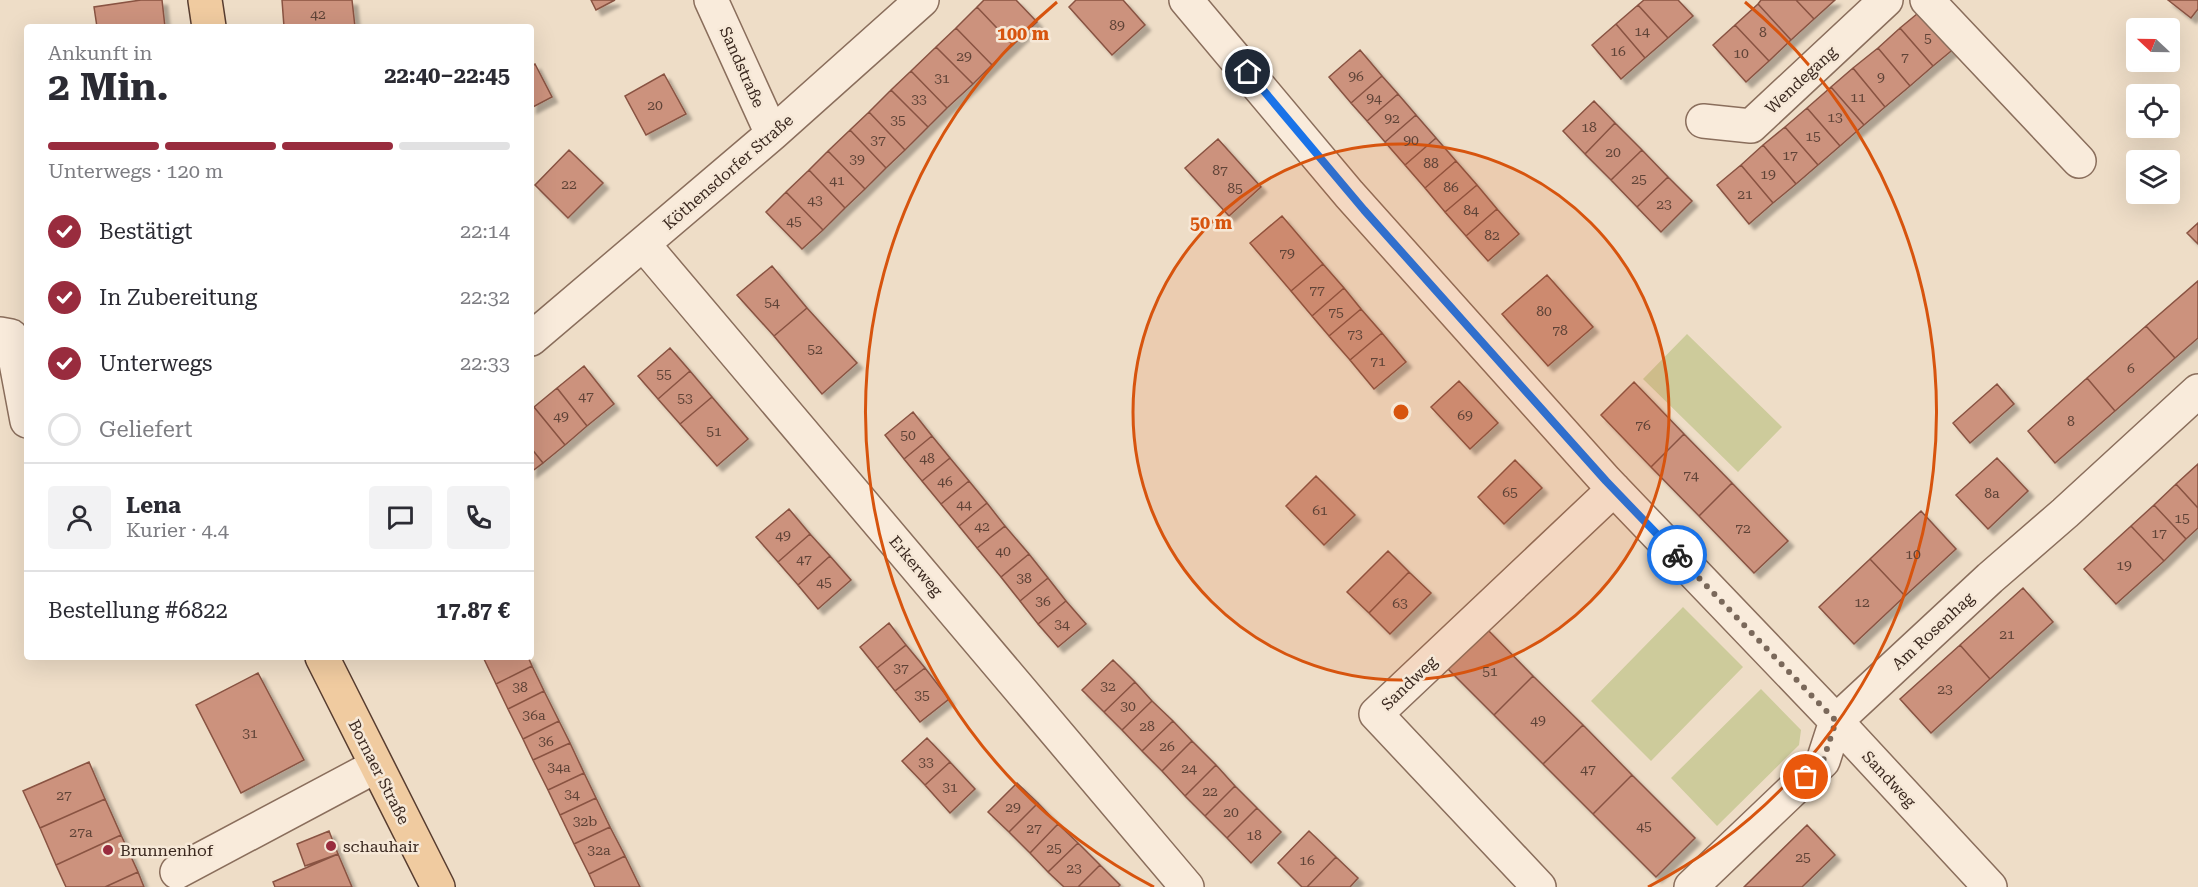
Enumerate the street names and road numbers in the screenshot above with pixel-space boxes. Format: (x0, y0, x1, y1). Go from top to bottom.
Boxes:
street label: Sandstraße (716, 24, 768, 111)
street label: Wendegang (1761, 42, 1841, 118)
street label: Köthensdorfer Straße (659, 110, 797, 234)
street label: Erkerweg (885, 532, 947, 601)
street label: Am Rosenhag (1888, 588, 1979, 674)
street label: Sandweg (1377, 651, 1441, 714)
street label: Bornaer Straße (344, 716, 414, 828)
street label: Sandweg (1858, 747, 1920, 812)

